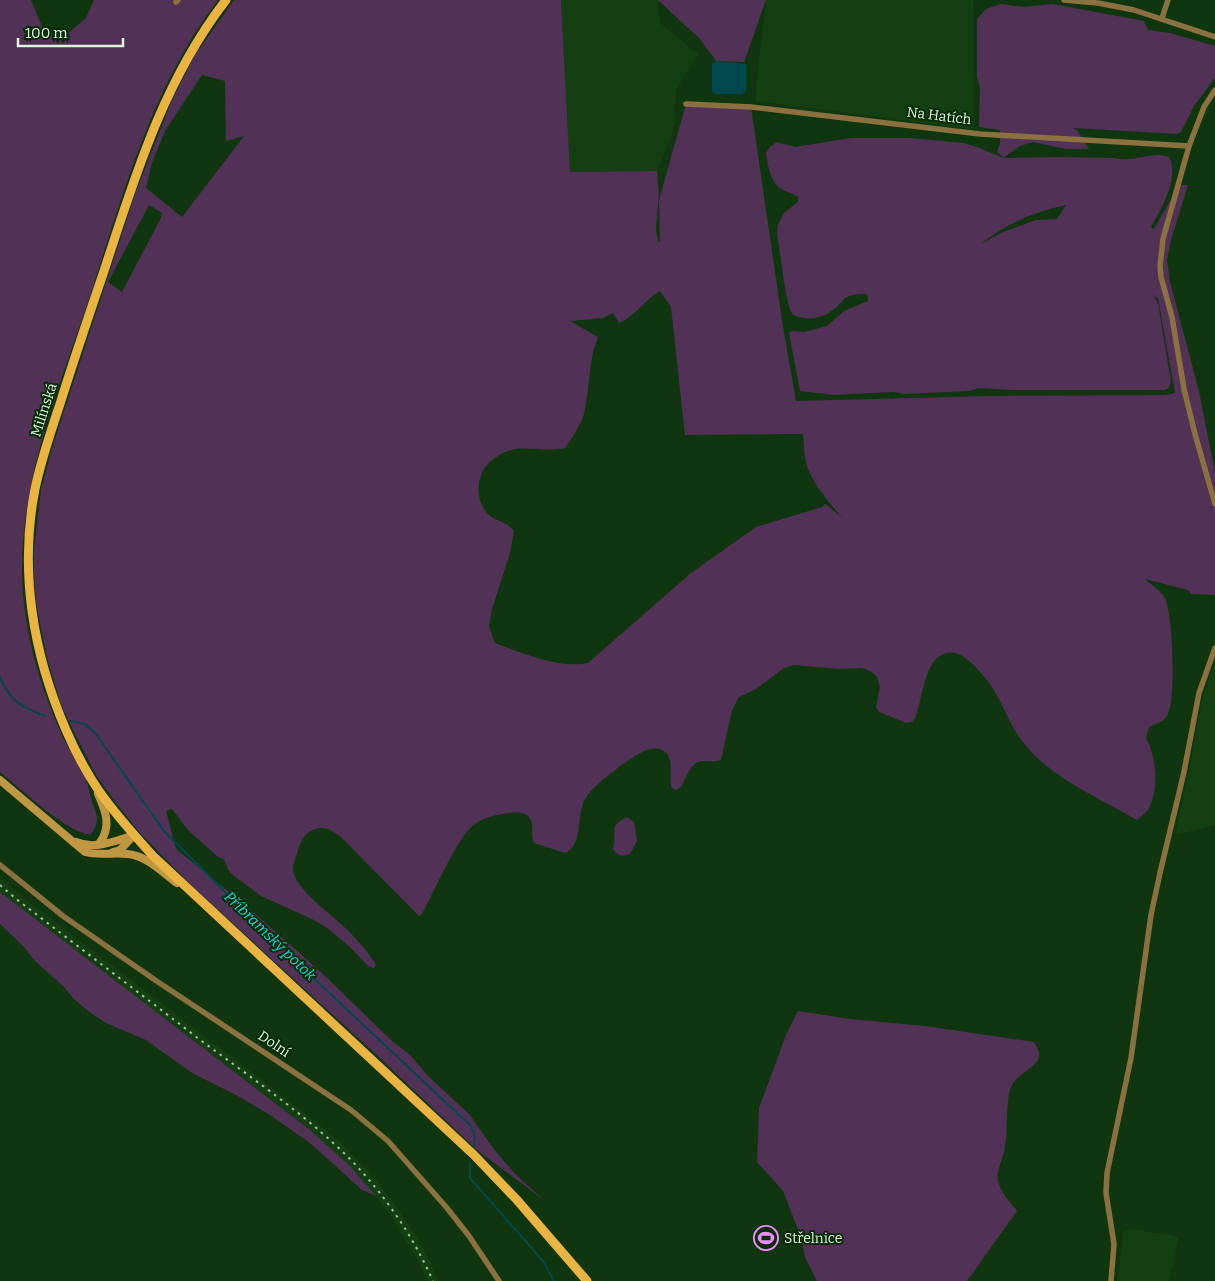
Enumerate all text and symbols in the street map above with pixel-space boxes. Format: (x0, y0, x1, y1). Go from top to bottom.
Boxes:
scale bar (18, 15, 122, 47)
text: 100 m (25, 24, 68, 42)
street label: Na Hatích (906, 104, 972, 128)
street label: Milínská (27, 381, 61, 439)
water label: Příbramský potok (220, 888, 320, 985)
street label: Dolní (255, 1027, 294, 1061)
sports icon: Střelnice (753, 1225, 779, 1251)
place label: Střelnice (784, 1230, 842, 1247)

